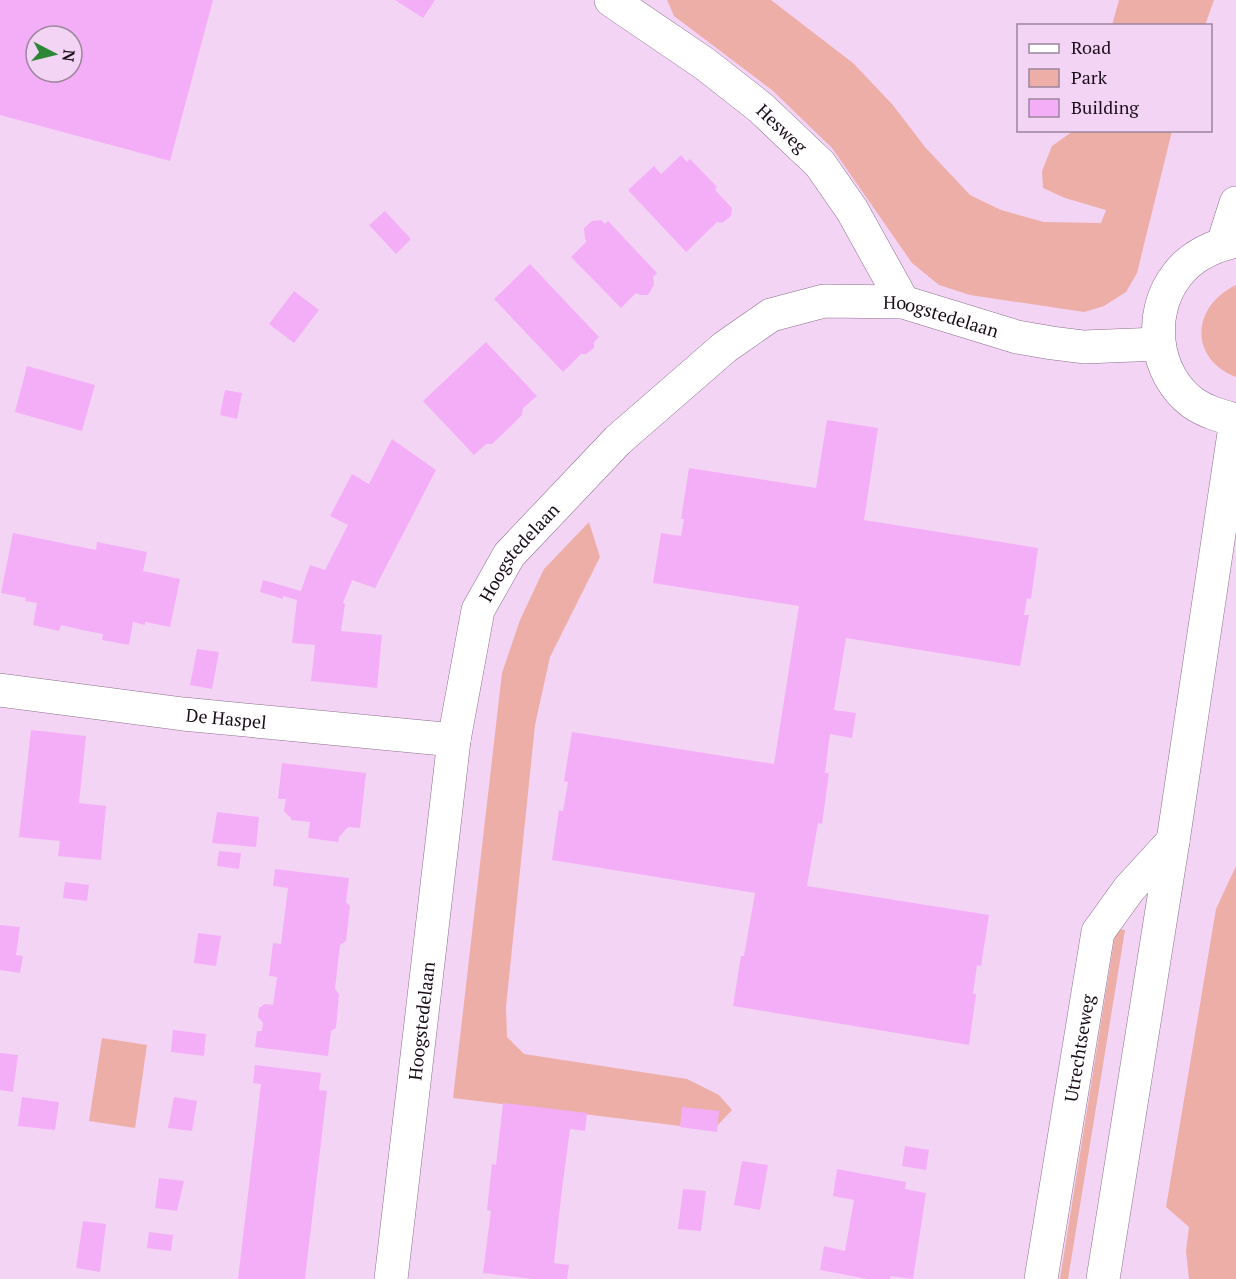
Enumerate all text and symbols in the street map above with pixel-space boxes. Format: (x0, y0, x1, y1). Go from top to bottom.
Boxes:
north arrow (24, 24, 84, 84)
legend (1017, 24, 1212, 132)
text: Road (1071, 35, 1111, 59)
text: N (57, 48, 81, 63)
text: Park (1071, 65, 1108, 89)
text: Building (1071, 95, 1139, 119)
street label: Hesweg (752, 98, 813, 158)
street label: Hoogstedelaan (883, 290, 1002, 343)
street label: Hoogstedelaan (473, 497, 564, 606)
street label: De Haspel (185, 702, 268, 734)
street label: Hoogstedelaan (402, 960, 440, 1081)
street label: Utrechtseweg (1058, 992, 1100, 1104)

